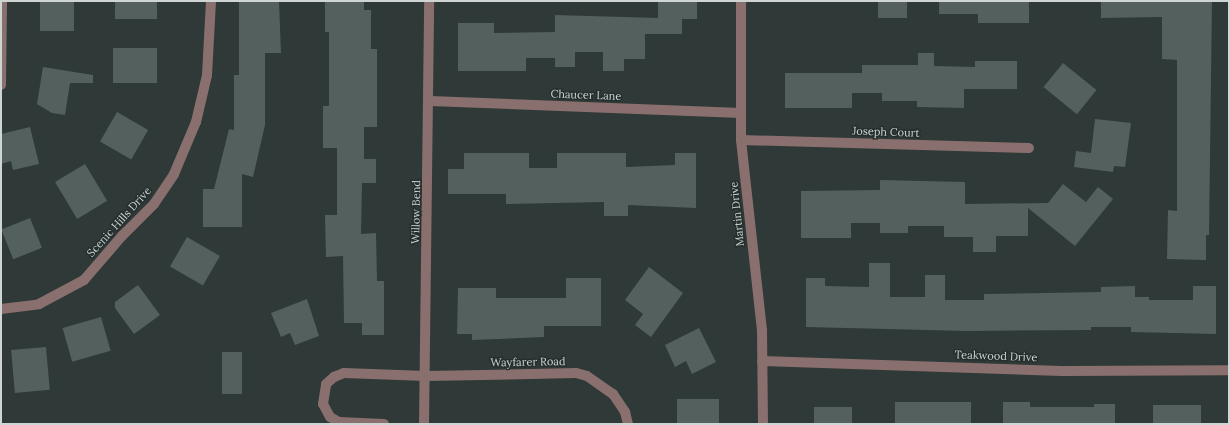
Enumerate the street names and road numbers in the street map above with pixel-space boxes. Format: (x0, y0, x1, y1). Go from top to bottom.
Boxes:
street label: Chaucer Lane (550, 87, 622, 103)
street label: Joseph Court (852, 124, 920, 140)
street label: Willow Bend (409, 180, 423, 244)
street label: Martin Drive (727, 181, 747, 247)
street label: Scenic Hills Drive (84, 184, 154, 260)
street label: Teakwood Drive (955, 348, 1037, 364)
street label: Wayfarer Road (490, 355, 566, 369)

